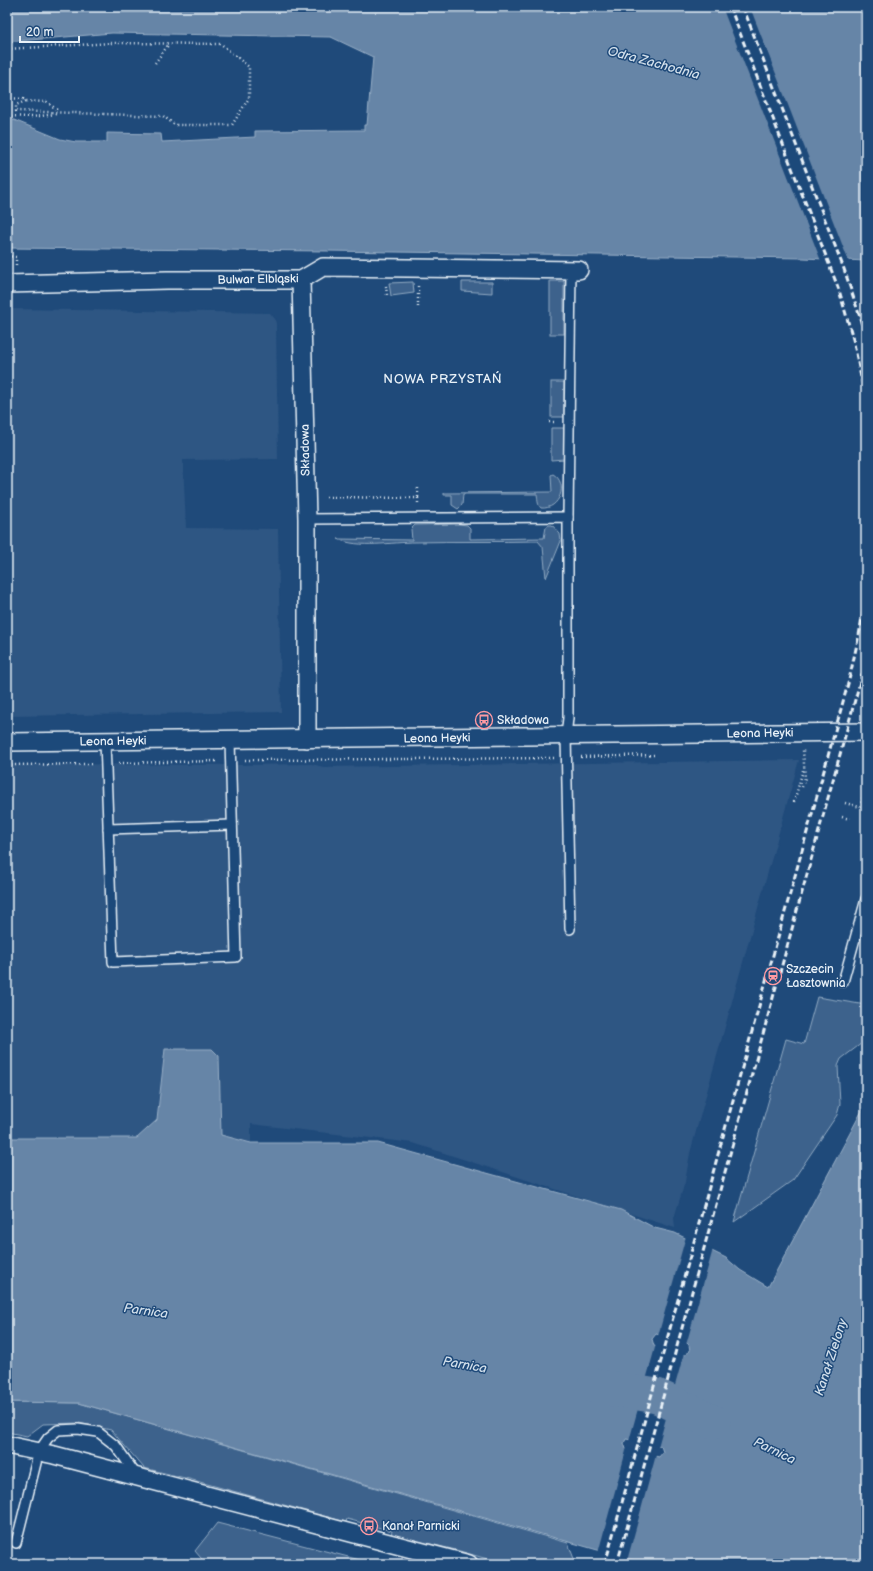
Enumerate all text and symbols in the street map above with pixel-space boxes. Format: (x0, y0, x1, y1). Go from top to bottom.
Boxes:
scale bar (20, 18, 79, 44)
text: 20 m (26, 25, 53, 40)
water label: Odra Zachodnia (606, 43, 701, 83)
street label: Bulwar Elbląski (217, 271, 299, 288)
district label: NOWA PRZYSTAŃ (383, 370, 503, 387)
street label: Składowa (298, 424, 313, 476)
bus stop icon: Składowa (474, 710, 494, 730)
place label: Składowa (497, 713, 549, 728)
street label: Leona Heyki (726, 725, 794, 742)
street label: Leona Heyki (403, 730, 471, 747)
street label: Leona Heyki (79, 733, 147, 750)
place label: Szczecin Łasztownia (786, 962, 846, 991)
station icon: Szczecin Łasztownia (763, 966, 783, 986)
water label: Parnica (123, 1300, 169, 1322)
water label: Kanał Zielony (811, 1316, 851, 1398)
water label: Parnica (442, 1353, 488, 1377)
water label: Parnica (751, 1434, 798, 1468)
bus stop icon: Kanał Parnicki (359, 1516, 379, 1536)
place label: Kanał Parnicki (382, 1519, 460, 1534)

